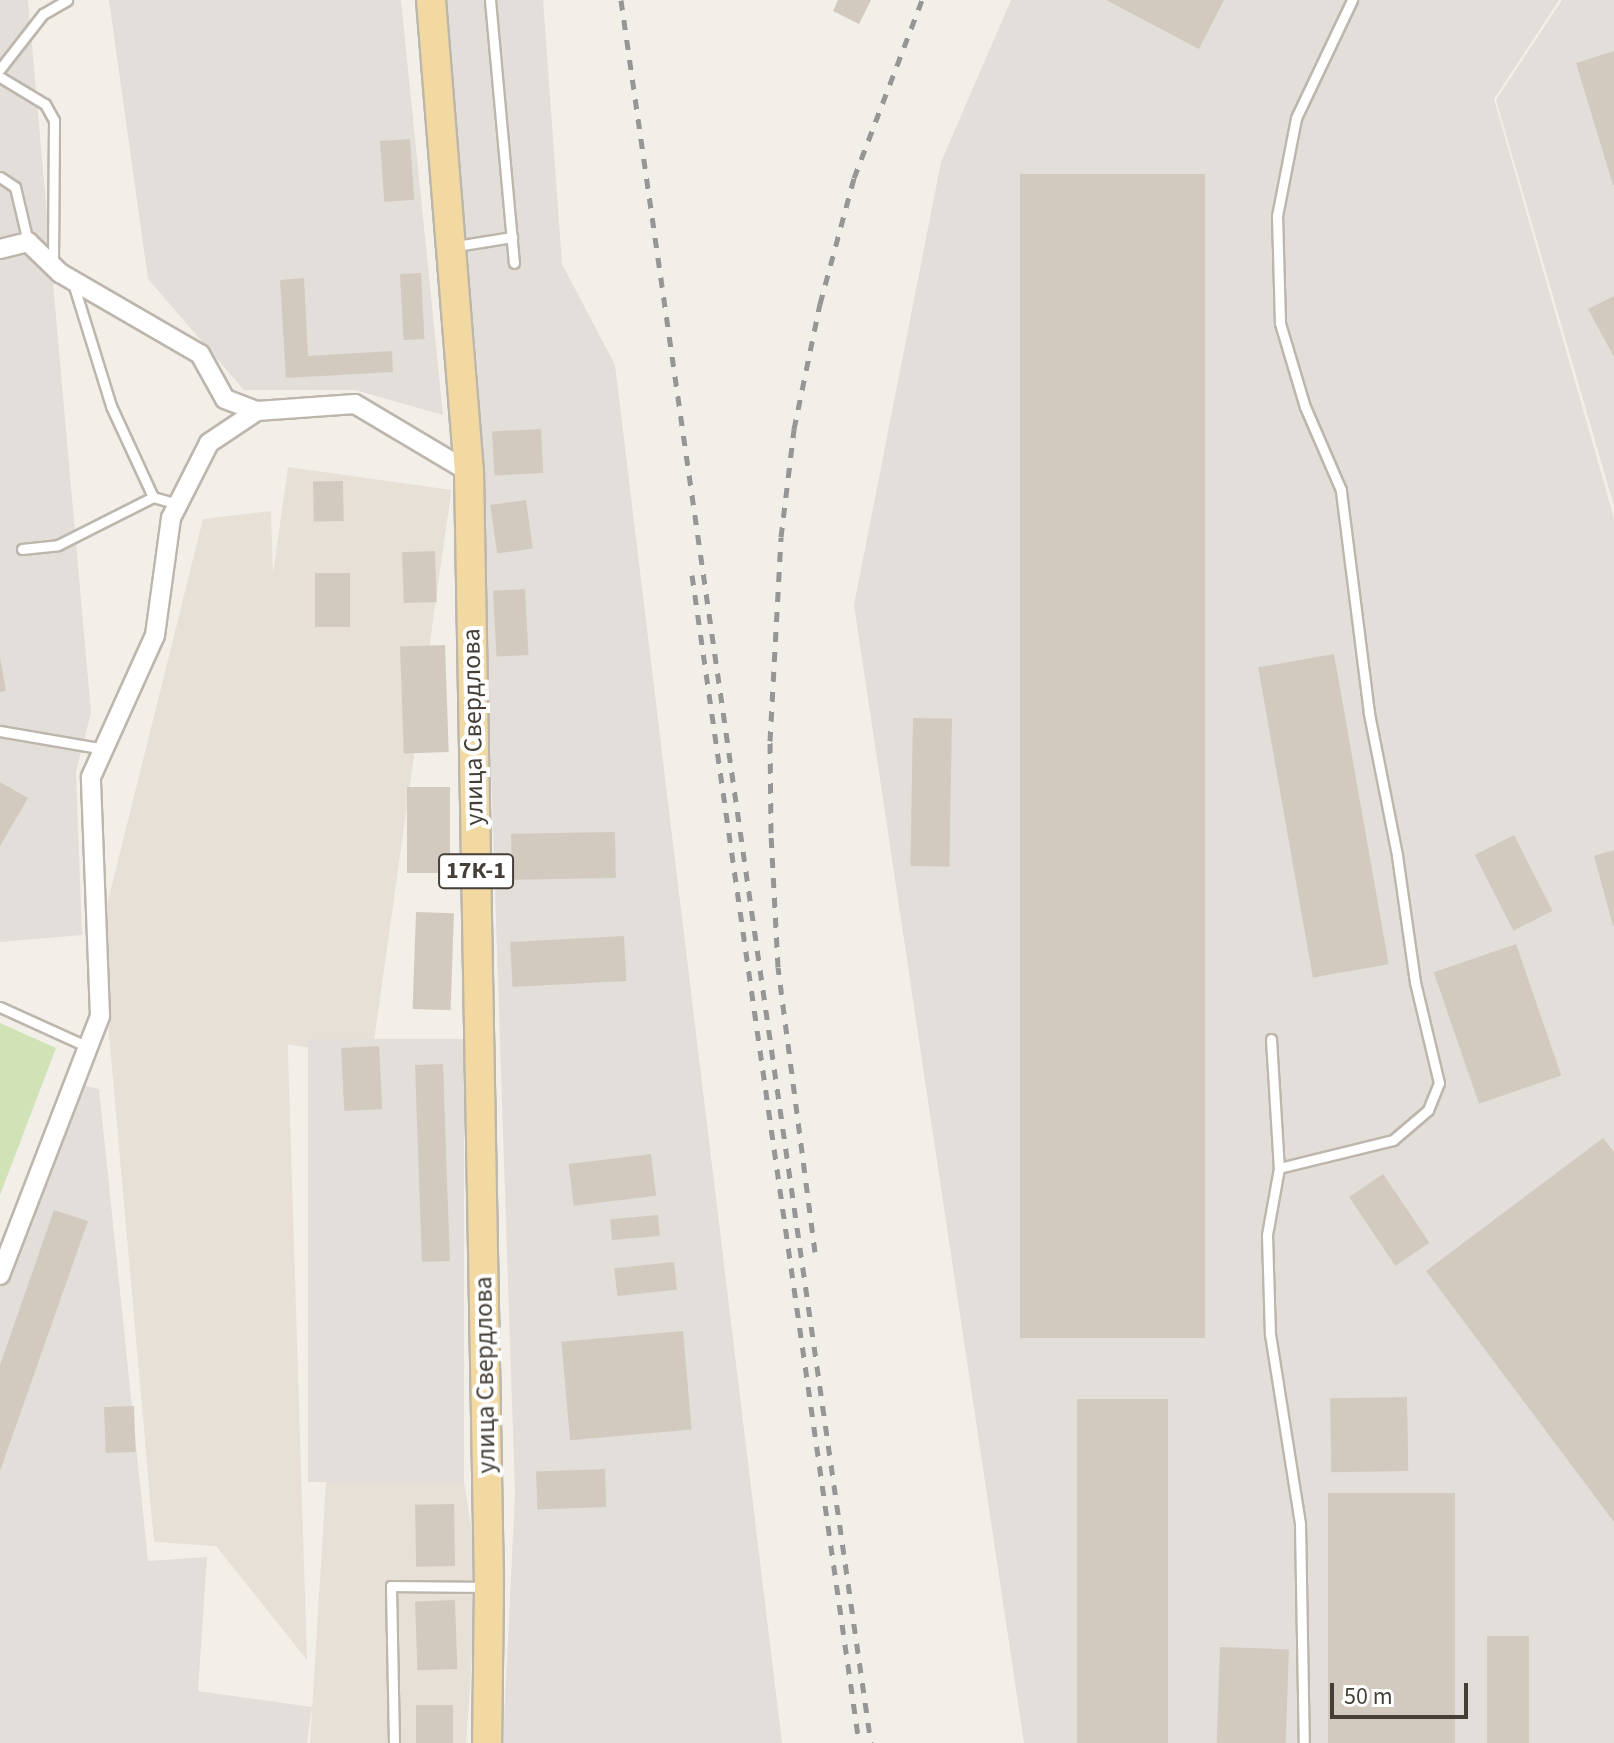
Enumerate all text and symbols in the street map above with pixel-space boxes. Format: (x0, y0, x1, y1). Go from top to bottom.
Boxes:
street label: улица Свердлова (456, 628, 490, 826)
road number: 17К-1 (438, 851, 514, 891)
street label: улица Свердлова (468, 1276, 502, 1474)
scale bar (1334, 1667, 1472, 1717)
text: 50 m (1344, 1679, 1393, 1714)

